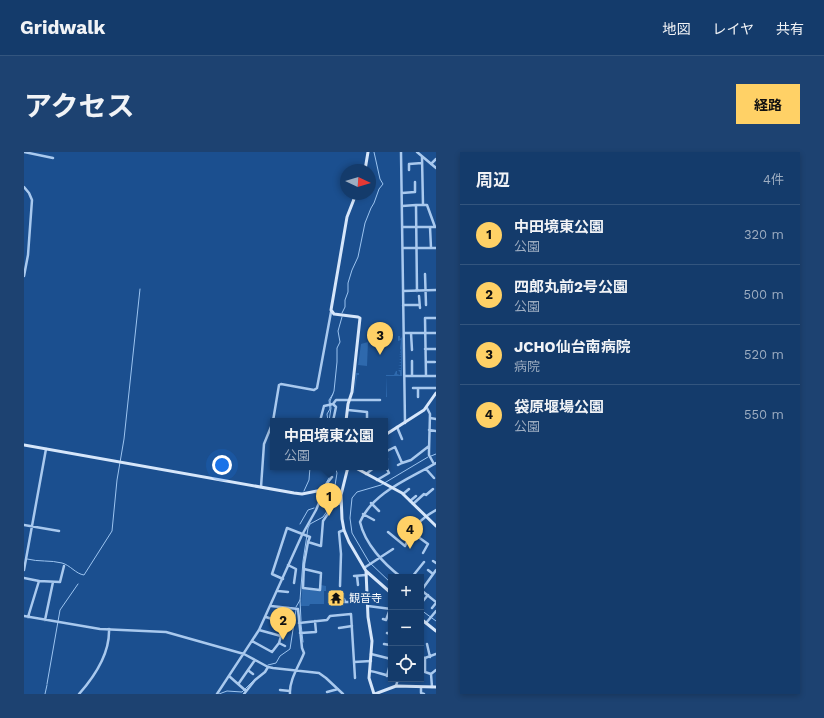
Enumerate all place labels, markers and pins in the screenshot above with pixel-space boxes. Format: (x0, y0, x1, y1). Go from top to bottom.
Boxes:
pin: 3 (367, 322, 393, 355)
pin: 1 (316, 483, 342, 516)
pin: 4 (397, 516, 423, 549)
temple icon: 観音寺 (326, 588, 346, 608)
place label: 観音寺 (349, 592, 382, 605)
pin: 2 (270, 607, 296, 640)

